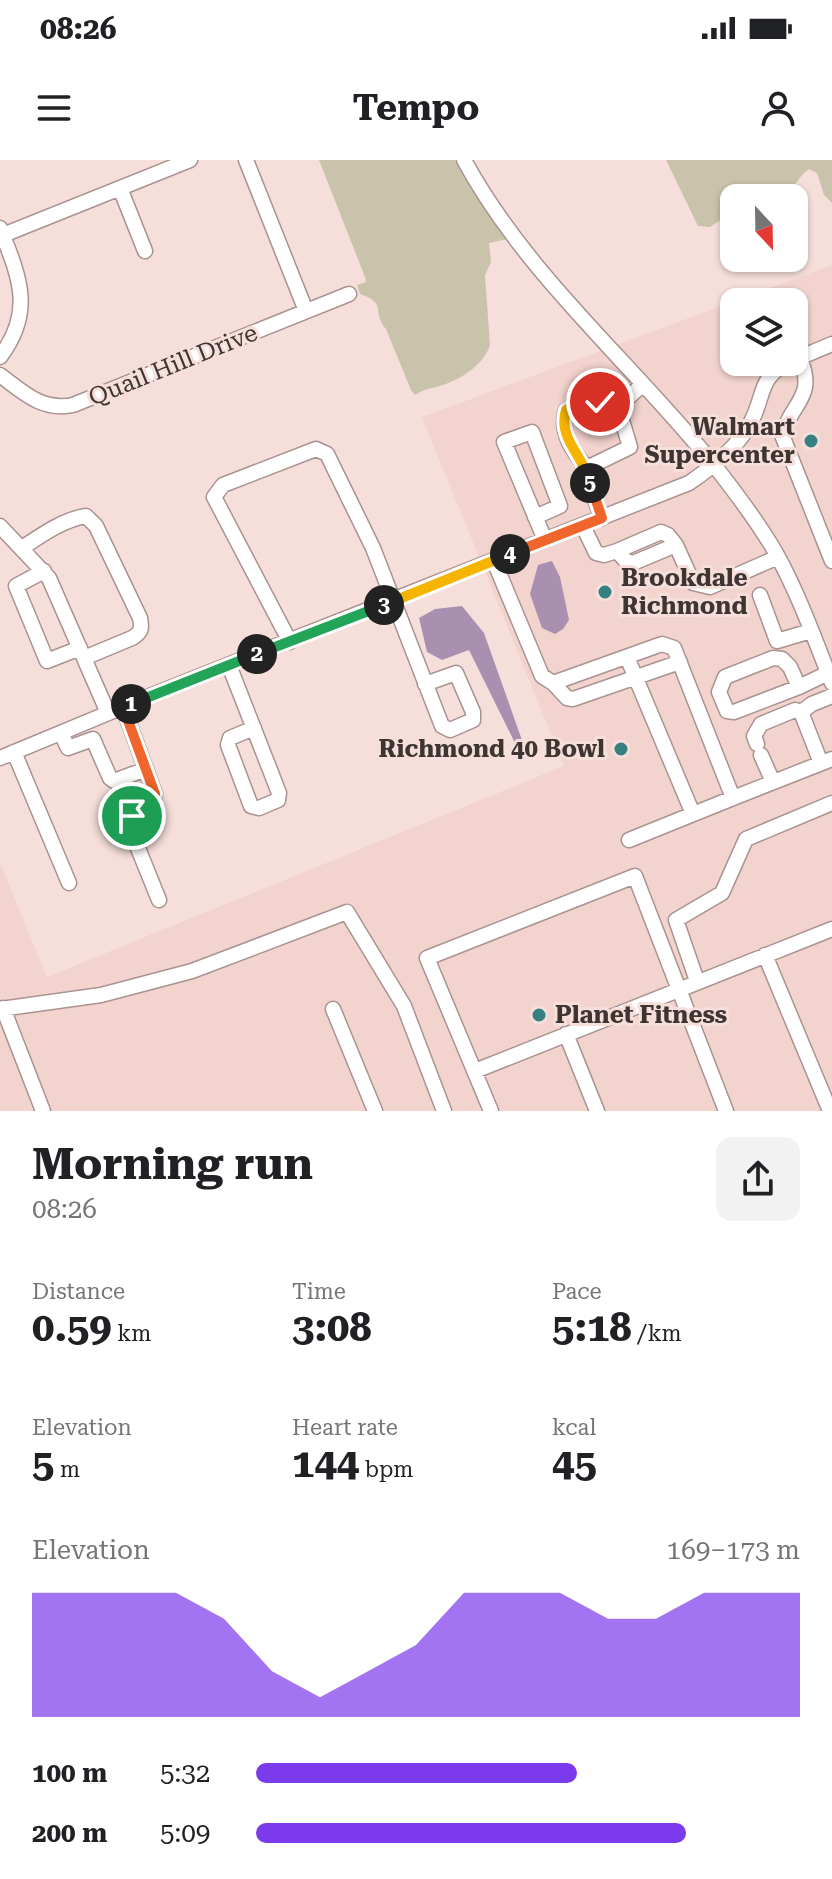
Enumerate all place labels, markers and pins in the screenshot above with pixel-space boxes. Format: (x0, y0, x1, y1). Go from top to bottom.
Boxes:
pin (566, 368, 634, 436)
place label: Walmart Supercenter (645, 413, 795, 469)
marker: Walmart Supercenter (802, 432, 820, 450)
pin: 5 (570, 463, 610, 503)
pin: 4 (490, 534, 530, 574)
place label: Brookdale Richmond (621, 564, 748, 620)
marker: Brookdale Richmond (596, 583, 614, 601)
pin: 3 (364, 585, 404, 625)
pin: 2 (237, 634, 277, 674)
pin: 1 (111, 684, 151, 724)
place label: Richmond 40 Bowl (379, 735, 605, 763)
marker: Richmond 40 Bowl (612, 740, 630, 758)
pin (98, 782, 166, 850)
place label: Planet Fitness (555, 1001, 727, 1029)
marker: Planet Fitness (530, 1006, 548, 1024)

